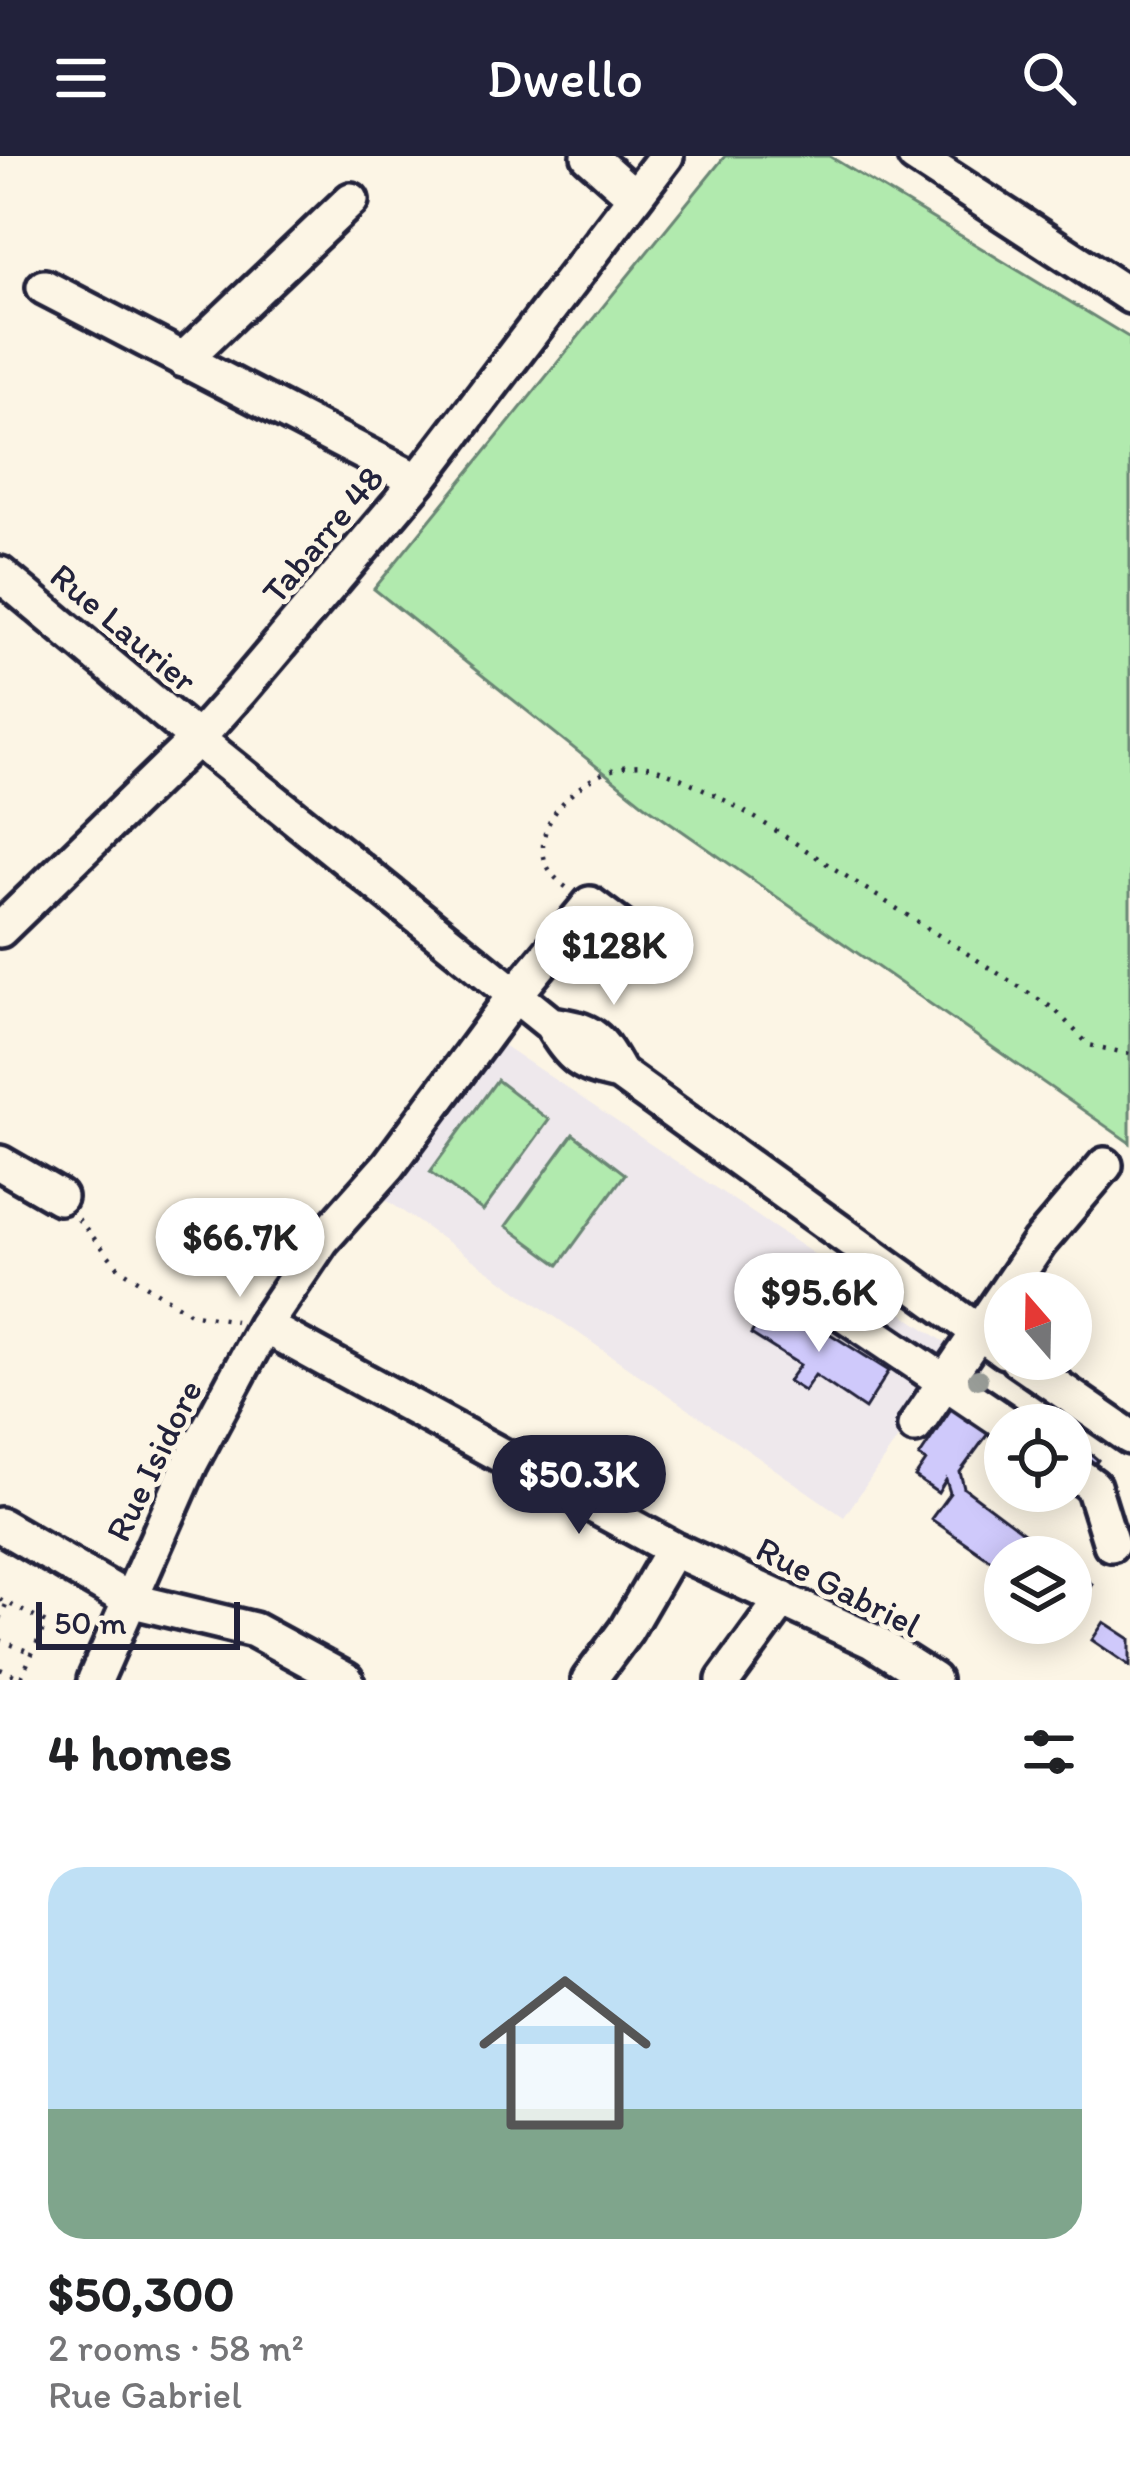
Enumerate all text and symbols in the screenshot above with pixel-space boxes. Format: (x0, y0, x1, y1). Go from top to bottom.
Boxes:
icon: menu (48, 45, 114, 111)
icon: search (1016, 45, 1082, 111)
text: Dwello (487, 46, 643, 111)
street label: Tabarre 48 (252, 457, 392, 612)
street label: Rue Laurier (42, 554, 206, 701)
pin: $128K (530, 906, 698, 1008)
text: $128K (562, 921, 666, 968)
pin: $66.7K (142, 1198, 338, 1300)
text: $66.7K (183, 1213, 297, 1260)
pin: $95.6K (721, 1253, 917, 1355)
text: $95.6K (761, 1268, 877, 1315)
north arrow (984, 1272, 1092, 1380)
map controls (984, 1272, 1092, 1644)
street label: Rue Isidore (96, 1372, 211, 1548)
button: locate (984, 1404, 1092, 1512)
pin: $50.3K (481, 1435, 677, 1537)
text: $50.3K (519, 1450, 639, 1497)
street label: Rue Gabriel (749, 1527, 928, 1646)
button: layers (984, 1536, 1092, 1644)
scale bar (36, 1596, 240, 1649)
text: 50 m (54, 1603, 127, 1642)
icon: filters (1016, 1719, 1082, 1785)
text: 4 homes (48, 1722, 232, 1783)
icon: home (457, 1945, 673, 2161)
text: $50,300 (48, 2263, 235, 2324)
text: 2 rooms · 58 m² (48, 2324, 304, 2371)
text: Rue Gabriel (48, 2371, 242, 2418)

